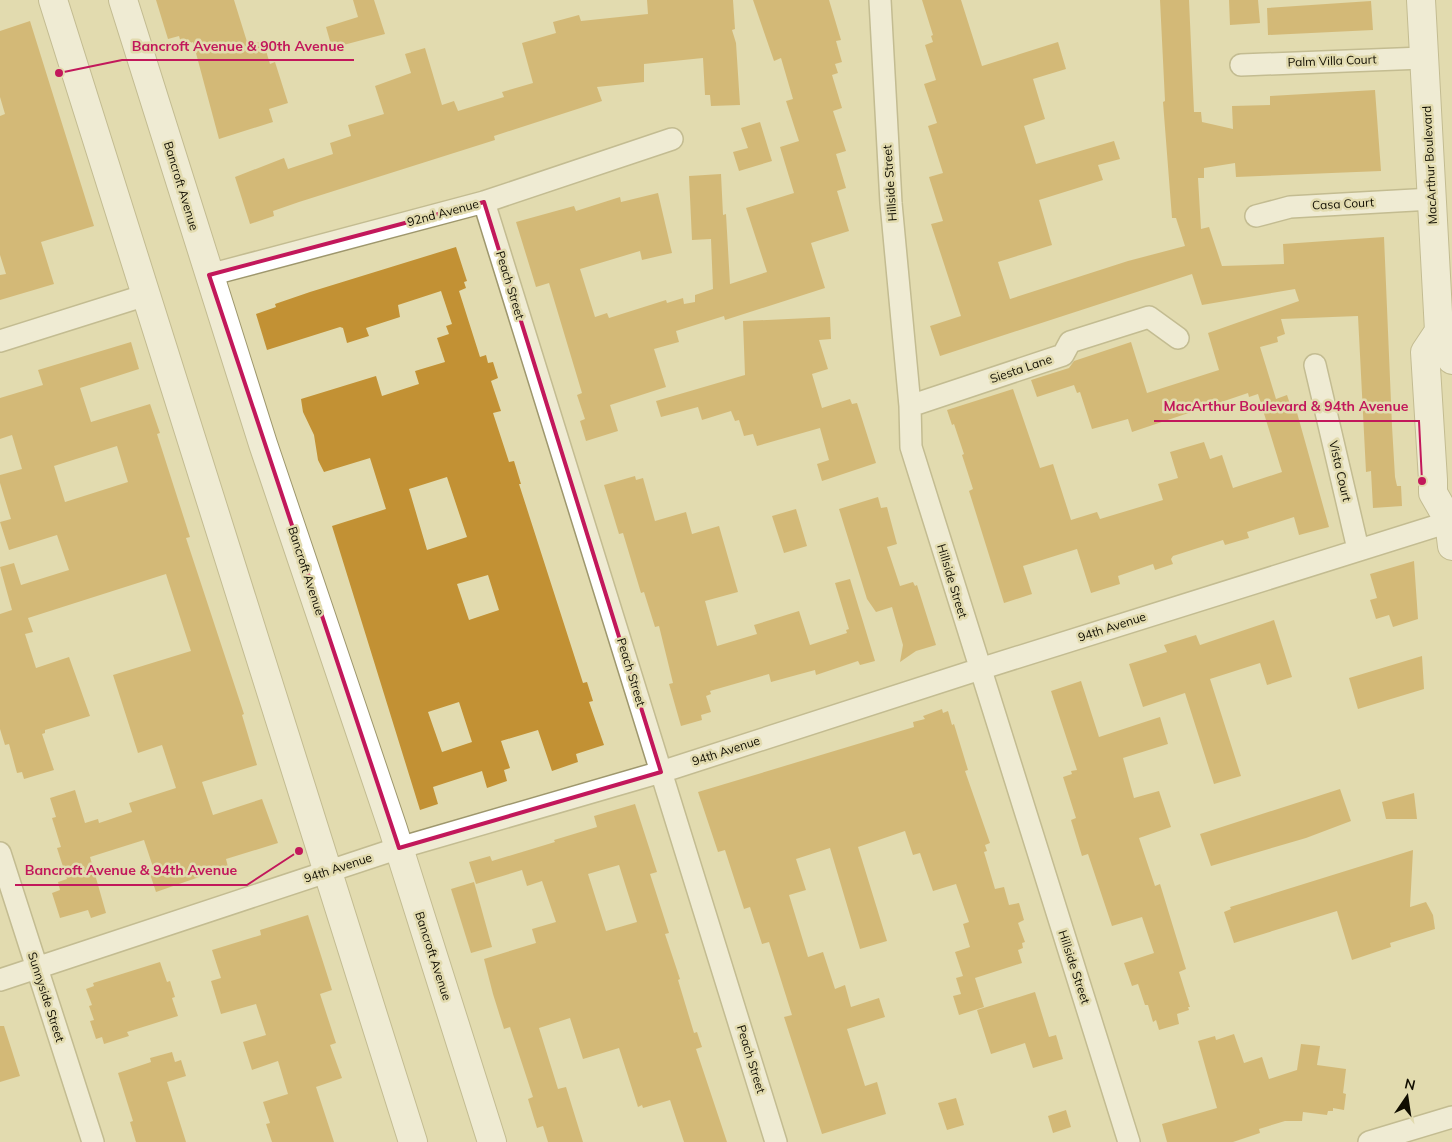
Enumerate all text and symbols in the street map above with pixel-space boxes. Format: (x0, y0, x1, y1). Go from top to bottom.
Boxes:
callout: Bancroft Avenue & 90th Avenue (122, 31, 354, 60)
text: Bancroft Avenue & 90th Avenue (132, 37, 345, 55)
street label: Palm Villa Court (1287, 51, 1377, 70)
street label: MacArthur Boulevard (1419, 105, 1440, 225)
street label: Bancroft Avenue (161, 140, 202, 232)
street label: Hillside Street (879, 144, 900, 222)
street label: Casa Court (1312, 194, 1374, 213)
street label: 92nd Avenue (405, 196, 480, 229)
street label: Peach Street (493, 249, 528, 321)
street label: Siesta Lane (988, 351, 1054, 386)
callout: MacArthur Boulevard & 94th Avenue (1154, 392, 1419, 421)
text: MacArthur Boulevard & 94th Avenue (1164, 397, 1409, 415)
street label: Vista Court (1326, 439, 1355, 503)
street label: Bancroft Avenue (285, 525, 328, 617)
street label: Hillside Street (934, 542, 971, 620)
street label: 94th Avenue (1076, 608, 1148, 645)
street label: Peach Street (614, 636, 649, 708)
street label: 94th Avenue (690, 732, 762, 769)
street label: 94th Avenue (302, 849, 374, 886)
callout: Bancroft Avenue & 94th Avenue (15, 856, 247, 885)
text: Bancroft Avenue & 94th Avenue (25, 861, 238, 879)
street label: Bancroft Avenue (412, 910, 455, 1002)
street label: Hillside Street (1056, 928, 1093, 1006)
street label: Sunnyside Street (25, 950, 68, 1044)
street label: Peach Street (734, 1023, 769, 1095)
north arrow (1382, 1072, 1432, 1122)
text: N (1403, 1074, 1417, 1094)

